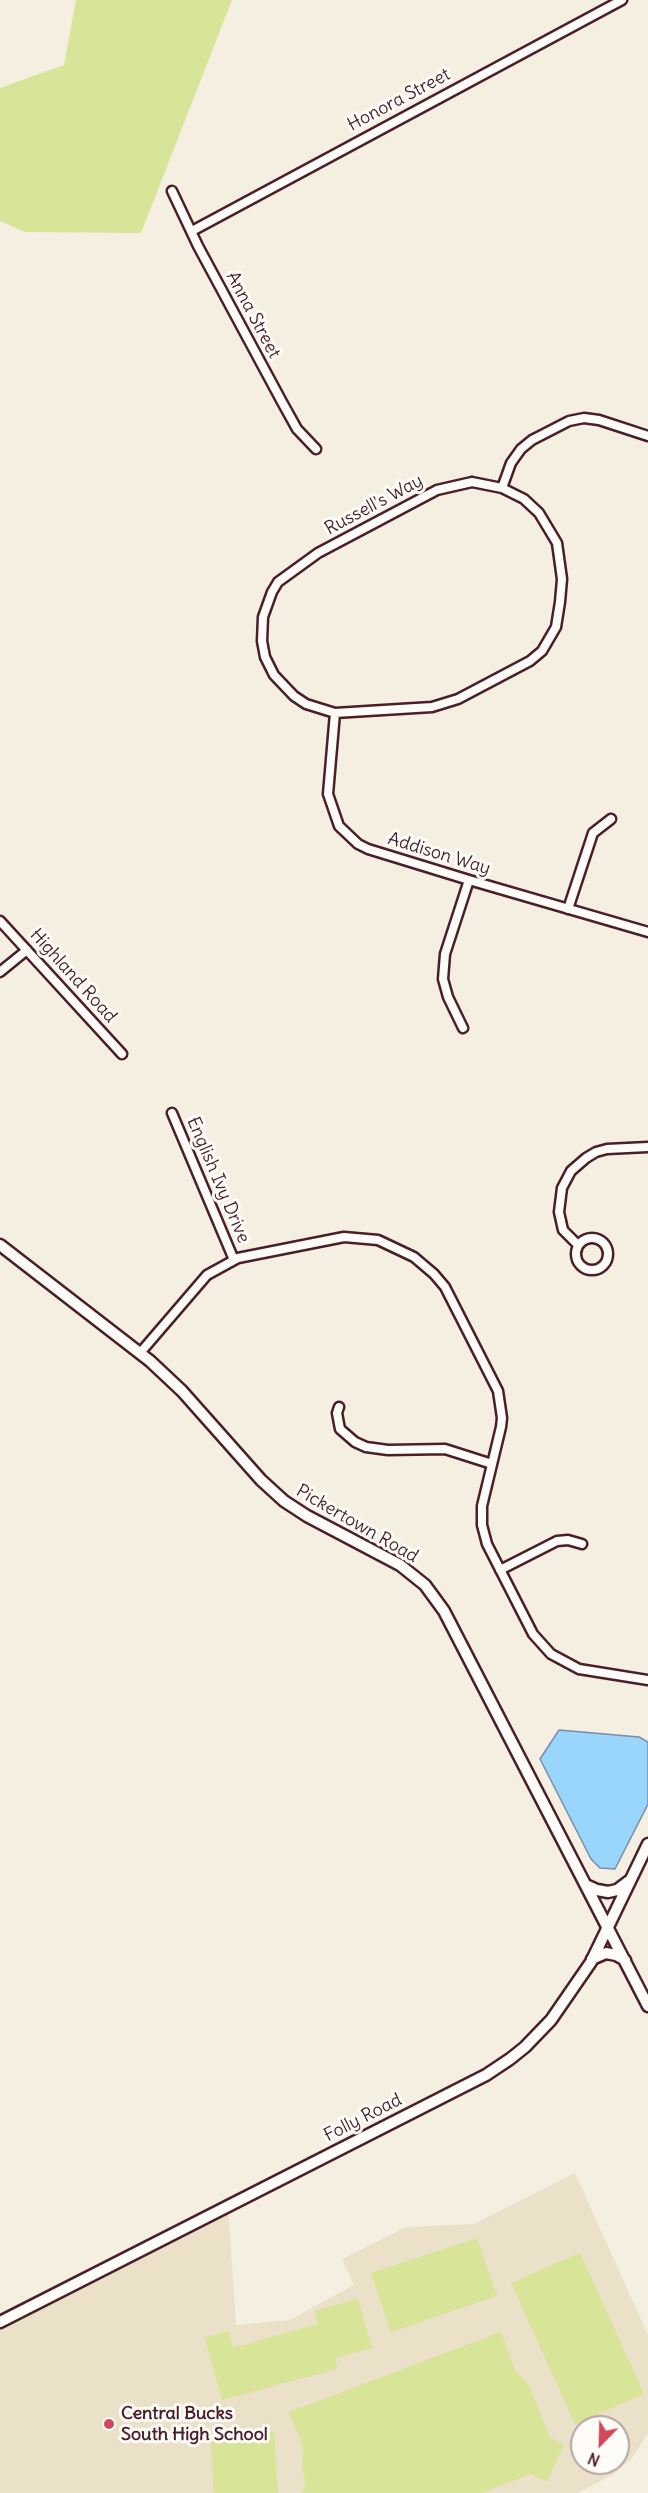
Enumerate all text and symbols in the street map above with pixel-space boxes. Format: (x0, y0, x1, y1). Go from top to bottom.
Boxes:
street label: Honora Street (344, 64, 454, 136)
street label: Anna Street (221, 268, 285, 362)
street label: Russell's Way (321, 470, 427, 540)
street label: Addison Way (385, 828, 493, 880)
street label: Highland Road (25, 924, 121, 1028)
street label: English Ivy Drive (182, 1114, 254, 1246)
street label: Pickertown Road (292, 1480, 422, 1568)
street label: Folly Road (321, 2089, 405, 2147)
place label: Central Bucks South High School (121, 2403, 268, 2446)
north arrow (570, 2415, 630, 2475)
marker: Central Bucks South High School (102, 2417, 116, 2431)
text: N (585, 2448, 603, 2471)

